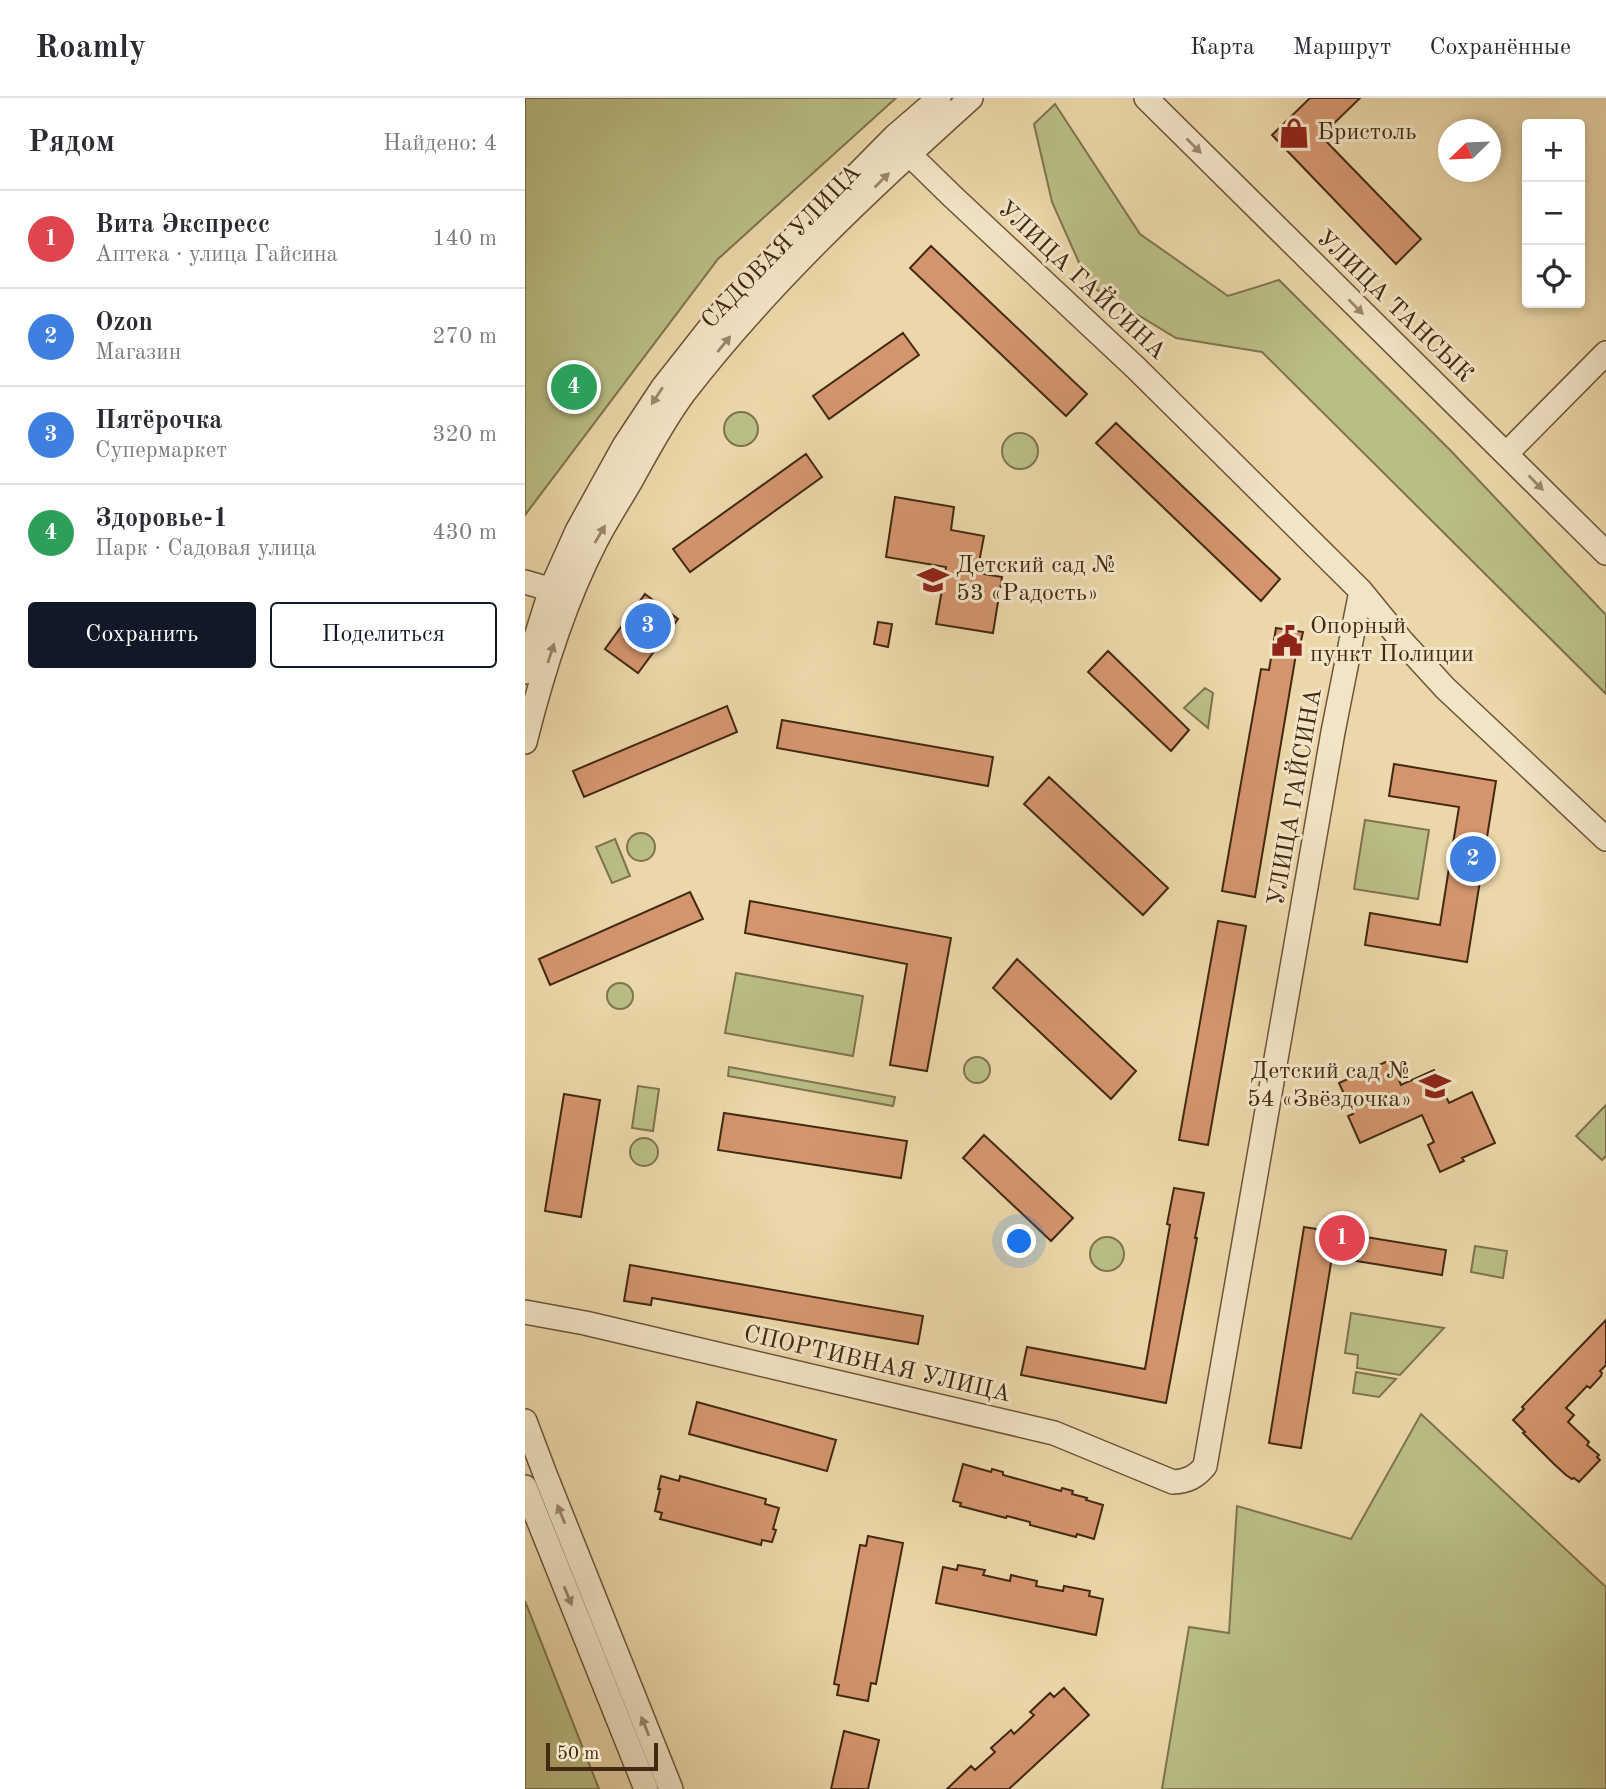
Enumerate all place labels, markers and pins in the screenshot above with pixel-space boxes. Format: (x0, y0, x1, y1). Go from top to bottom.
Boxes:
shop icon: Бристоль (1277, 116, 1311, 150)
place label: Бристоль (1317, 121, 1416, 145)
pin: 4 (551, 361, 597, 413)
place label: Детский сад № 53 «Радость» (956, 554, 1118, 606)
school or university icon: Детский сад № 53 «Радость» (916, 563, 950, 597)
pin: 3 (625, 600, 671, 652)
place label: Опорный пункт Полиции (1310, 615, 1474, 667)
public building icon: Опорный пункт Полиции (1270, 624, 1304, 658)
pin: 2 (1450, 833, 1496, 885)
place label: Детский сад № 54 «Звёздочка» (1247, 1060, 1412, 1112)
school or university icon: Детский сад № 54 «Звёздочка» (1418, 1069, 1452, 1103)
pin: 1 (1319, 1212, 1365, 1264)

